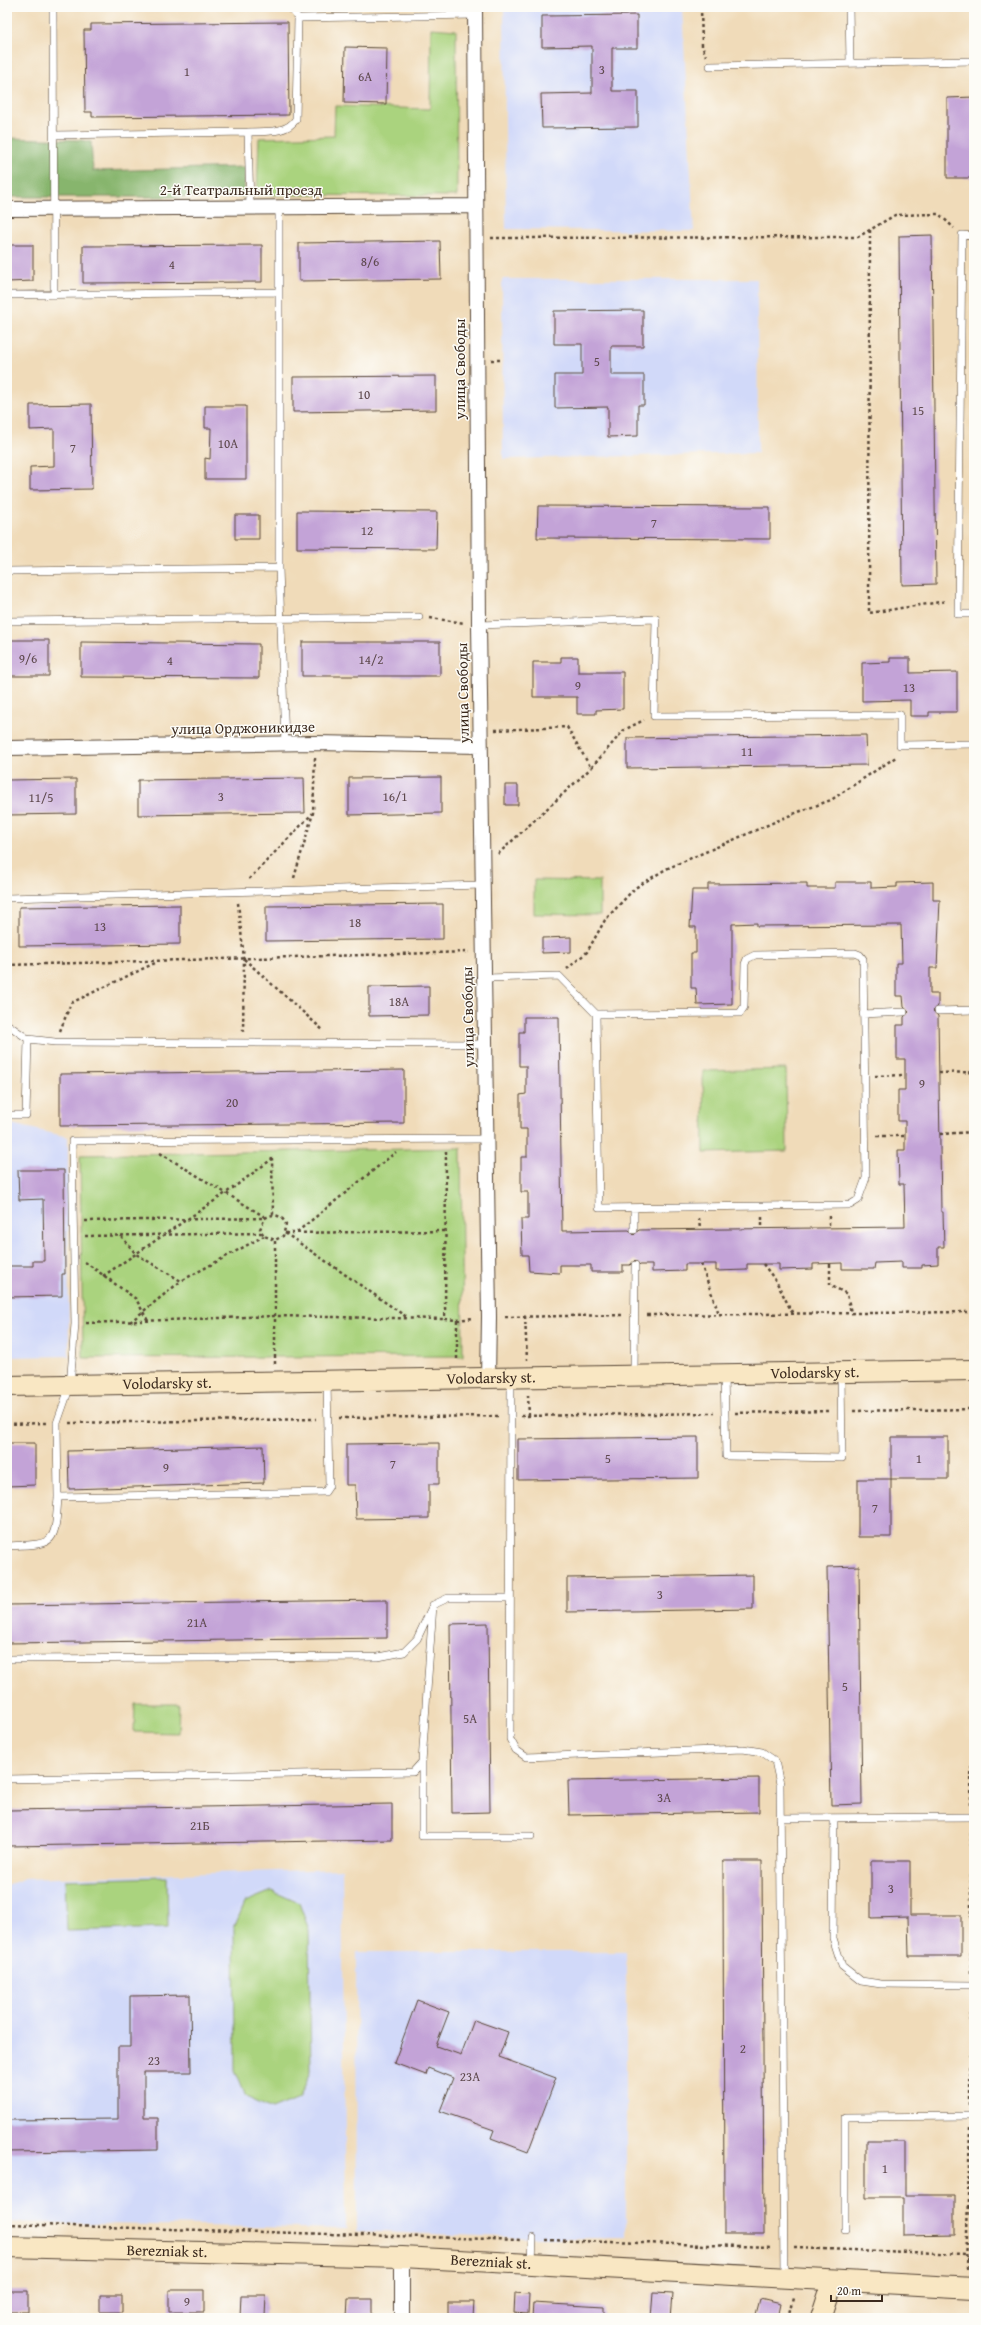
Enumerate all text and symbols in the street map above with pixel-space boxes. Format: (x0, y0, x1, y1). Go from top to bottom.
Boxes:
house number: 3 (599, 60, 605, 79)
house number: 1 (184, 62, 190, 81)
house number: 6А (358, 67, 372, 86)
street label: 2-й Театральный проезд (160, 179, 322, 200)
house number: 8/6 (361, 252, 379, 271)
house number: 4 (169, 255, 175, 274)
street label: улица Свободы (449, 318, 470, 420)
house number: 5 (594, 352, 600, 371)
house number: 10 (358, 385, 370, 404)
house number: 15 (912, 401, 924, 420)
house number: 10А (218, 434, 238, 453)
house number: 7 (70, 439, 76, 458)
house number: 7 (651, 514, 657, 533)
house number: 12 (361, 521, 373, 540)
street label: улица Свободы (451, 642, 474, 745)
house number: 9/6 (19, 649, 37, 668)
house number: 14/2 (359, 650, 383, 669)
house number: 4 (167, 651, 173, 670)
house number: 9 (575, 676, 581, 695)
house number: 13 (903, 678, 915, 697)
street label: улица Орджоникидзе (170, 716, 315, 739)
house number: 11 (741, 742, 753, 761)
house number: 3 (218, 787, 224, 806)
house number: 16/1 (383, 787, 407, 806)
house number: 11/5 (29, 788, 53, 807)
house number: 18 (349, 913, 361, 932)
house number: 13 (94, 917, 106, 936)
street label: улица Свободы (456, 966, 479, 1069)
house number: 18А (389, 992, 409, 1011)
house number: 9 (919, 1074, 925, 1093)
house number: 20 (226, 1093, 238, 1112)
street label: Volodarsky st. (770, 1361, 860, 1383)
street label: Volodarsky st. (446, 1366, 536, 1389)
street label: Volodarsky st. (122, 1372, 212, 1394)
house number: 5 (605, 1449, 611, 1468)
house number: 1 (916, 1449, 922, 1468)
house number: 7 (390, 1455, 396, 1474)
house number: 9 (163, 1458, 169, 1477)
house number: 7 (872, 1499, 878, 1518)
house number: 3 (657, 1585, 663, 1604)
house number: 21А (187, 1613, 207, 1632)
house number: 5 (842, 1677, 848, 1696)
house number: 5А (463, 1709, 477, 1728)
house number: 3А (657, 1788, 671, 1807)
house number: 21Б (190, 1816, 210, 1835)
house number: 3 (888, 1879, 894, 1898)
house number: 2 (740, 2039, 746, 2058)
house number: 23 (148, 2051, 160, 2070)
house number: 23А (460, 2067, 480, 2086)
house number: 1 (882, 2159, 888, 2178)
street label: Berezniak st. (126, 2239, 208, 2262)
street label: Berezniak st. (450, 2249, 532, 2274)
scale bar (831, 2277, 882, 2303)
text: 20 m (837, 2282, 861, 2299)
house number: 9 (184, 2292, 190, 2311)

